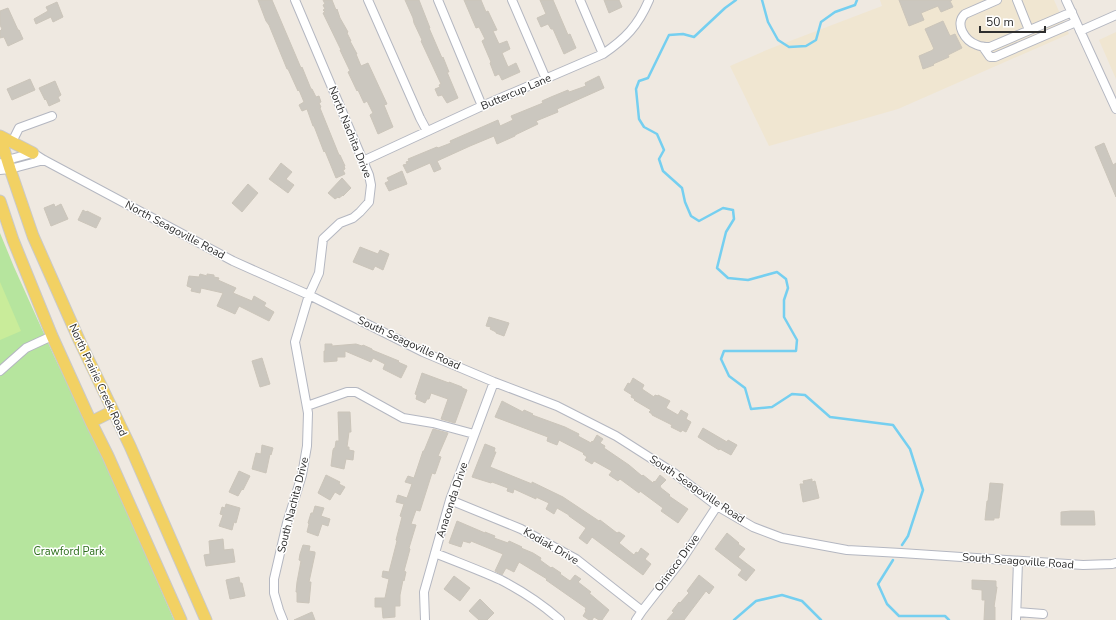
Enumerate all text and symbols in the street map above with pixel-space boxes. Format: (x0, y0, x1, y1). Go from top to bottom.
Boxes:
scale bar (980, 8, 1045, 34)
text: 50 m (986, 14, 1014, 30)
street label: Buttercup Lane (478, 70, 554, 114)
street label: North Nachita Drive (325, 84, 375, 180)
street label: North Seagoville Road (122, 197, 228, 263)
street label: South Seagoville Road (355, 313, 463, 373)
street label: North Prairie Creek Road (65, 321, 131, 439)
street label: South Seagoville Road (646, 452, 748, 526)
street label: South Nachita Drive (274, 455, 312, 555)
street label: Anaconda Drive (433, 460, 471, 540)
street label: Kodiak Drive (520, 524, 582, 568)
street label: Orinoco Drive (651, 531, 703, 595)
park label: Crawford Park (33, 544, 105, 559)
street label: South Seagoville Road (962, 550, 1074, 572)

